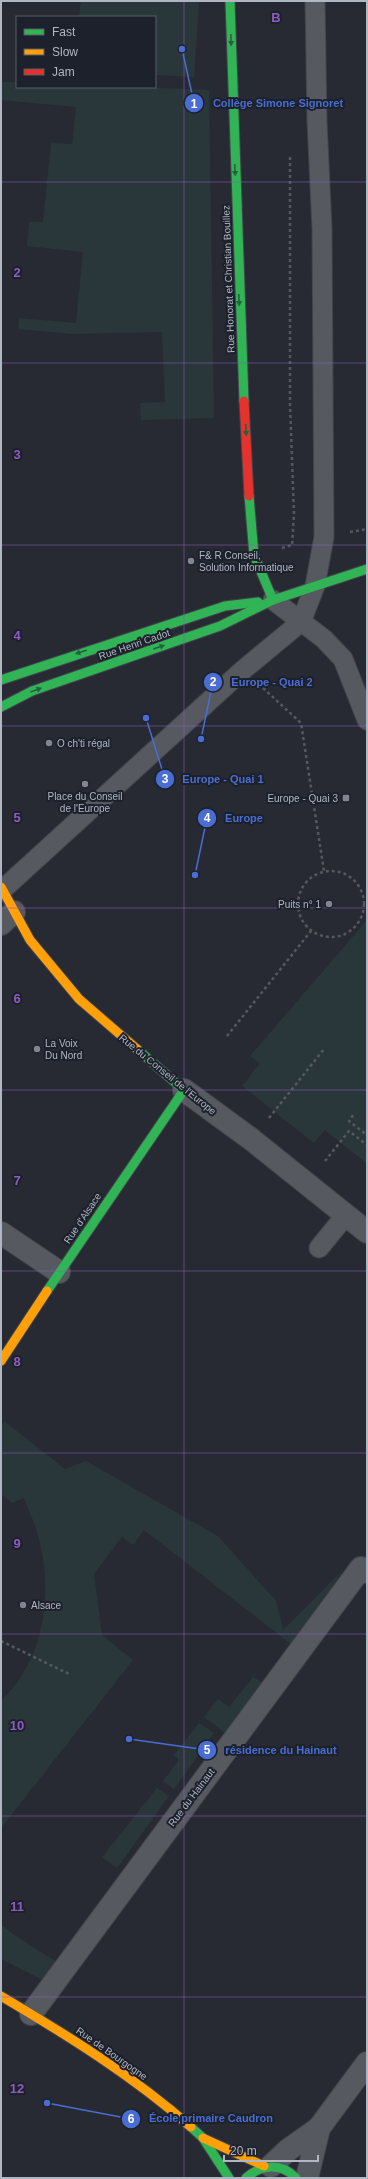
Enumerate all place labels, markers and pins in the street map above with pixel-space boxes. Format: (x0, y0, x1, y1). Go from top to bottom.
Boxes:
callout: Collège Simone Signoret (184, 92, 351, 115)
place label: F& R Conseil, Solution Informatique (199, 550, 294, 573)
marker: F& R Conseil, Solution Informatique (186, 556, 196, 566)
callout: Europe - Quai 2 (203, 670, 321, 693)
marker: O ch'ti régal (44, 738, 54, 748)
place label: O ch'ti régal (57, 738, 110, 749)
callout: Europe - Quai 1 (155, 768, 272, 791)
marker: Place du Conseil de l'Europe (80, 779, 90, 789)
place label: Place du Conseil de l'Europe (47, 791, 123, 814)
place label: Europe - Quai 3 (267, 793, 338, 804)
marker: Europe - Quai 3 (341, 793, 351, 803)
callout: Europe (197, 806, 271, 829)
place label: Puits n° 1 (278, 899, 321, 910)
marker: Puits n° 1 (324, 899, 334, 909)
place label: La Voix Du Nord (45, 1038, 82, 1061)
marker: La Voix Du Nord (32, 1044, 42, 1054)
marker: Alsace (18, 1600, 28, 1610)
place label: Alsace (31, 1600, 61, 1611)
callout: résidence du Hainaut (197, 1738, 345, 1761)
callout: École primaire Caudron (121, 2107, 281, 2130)

